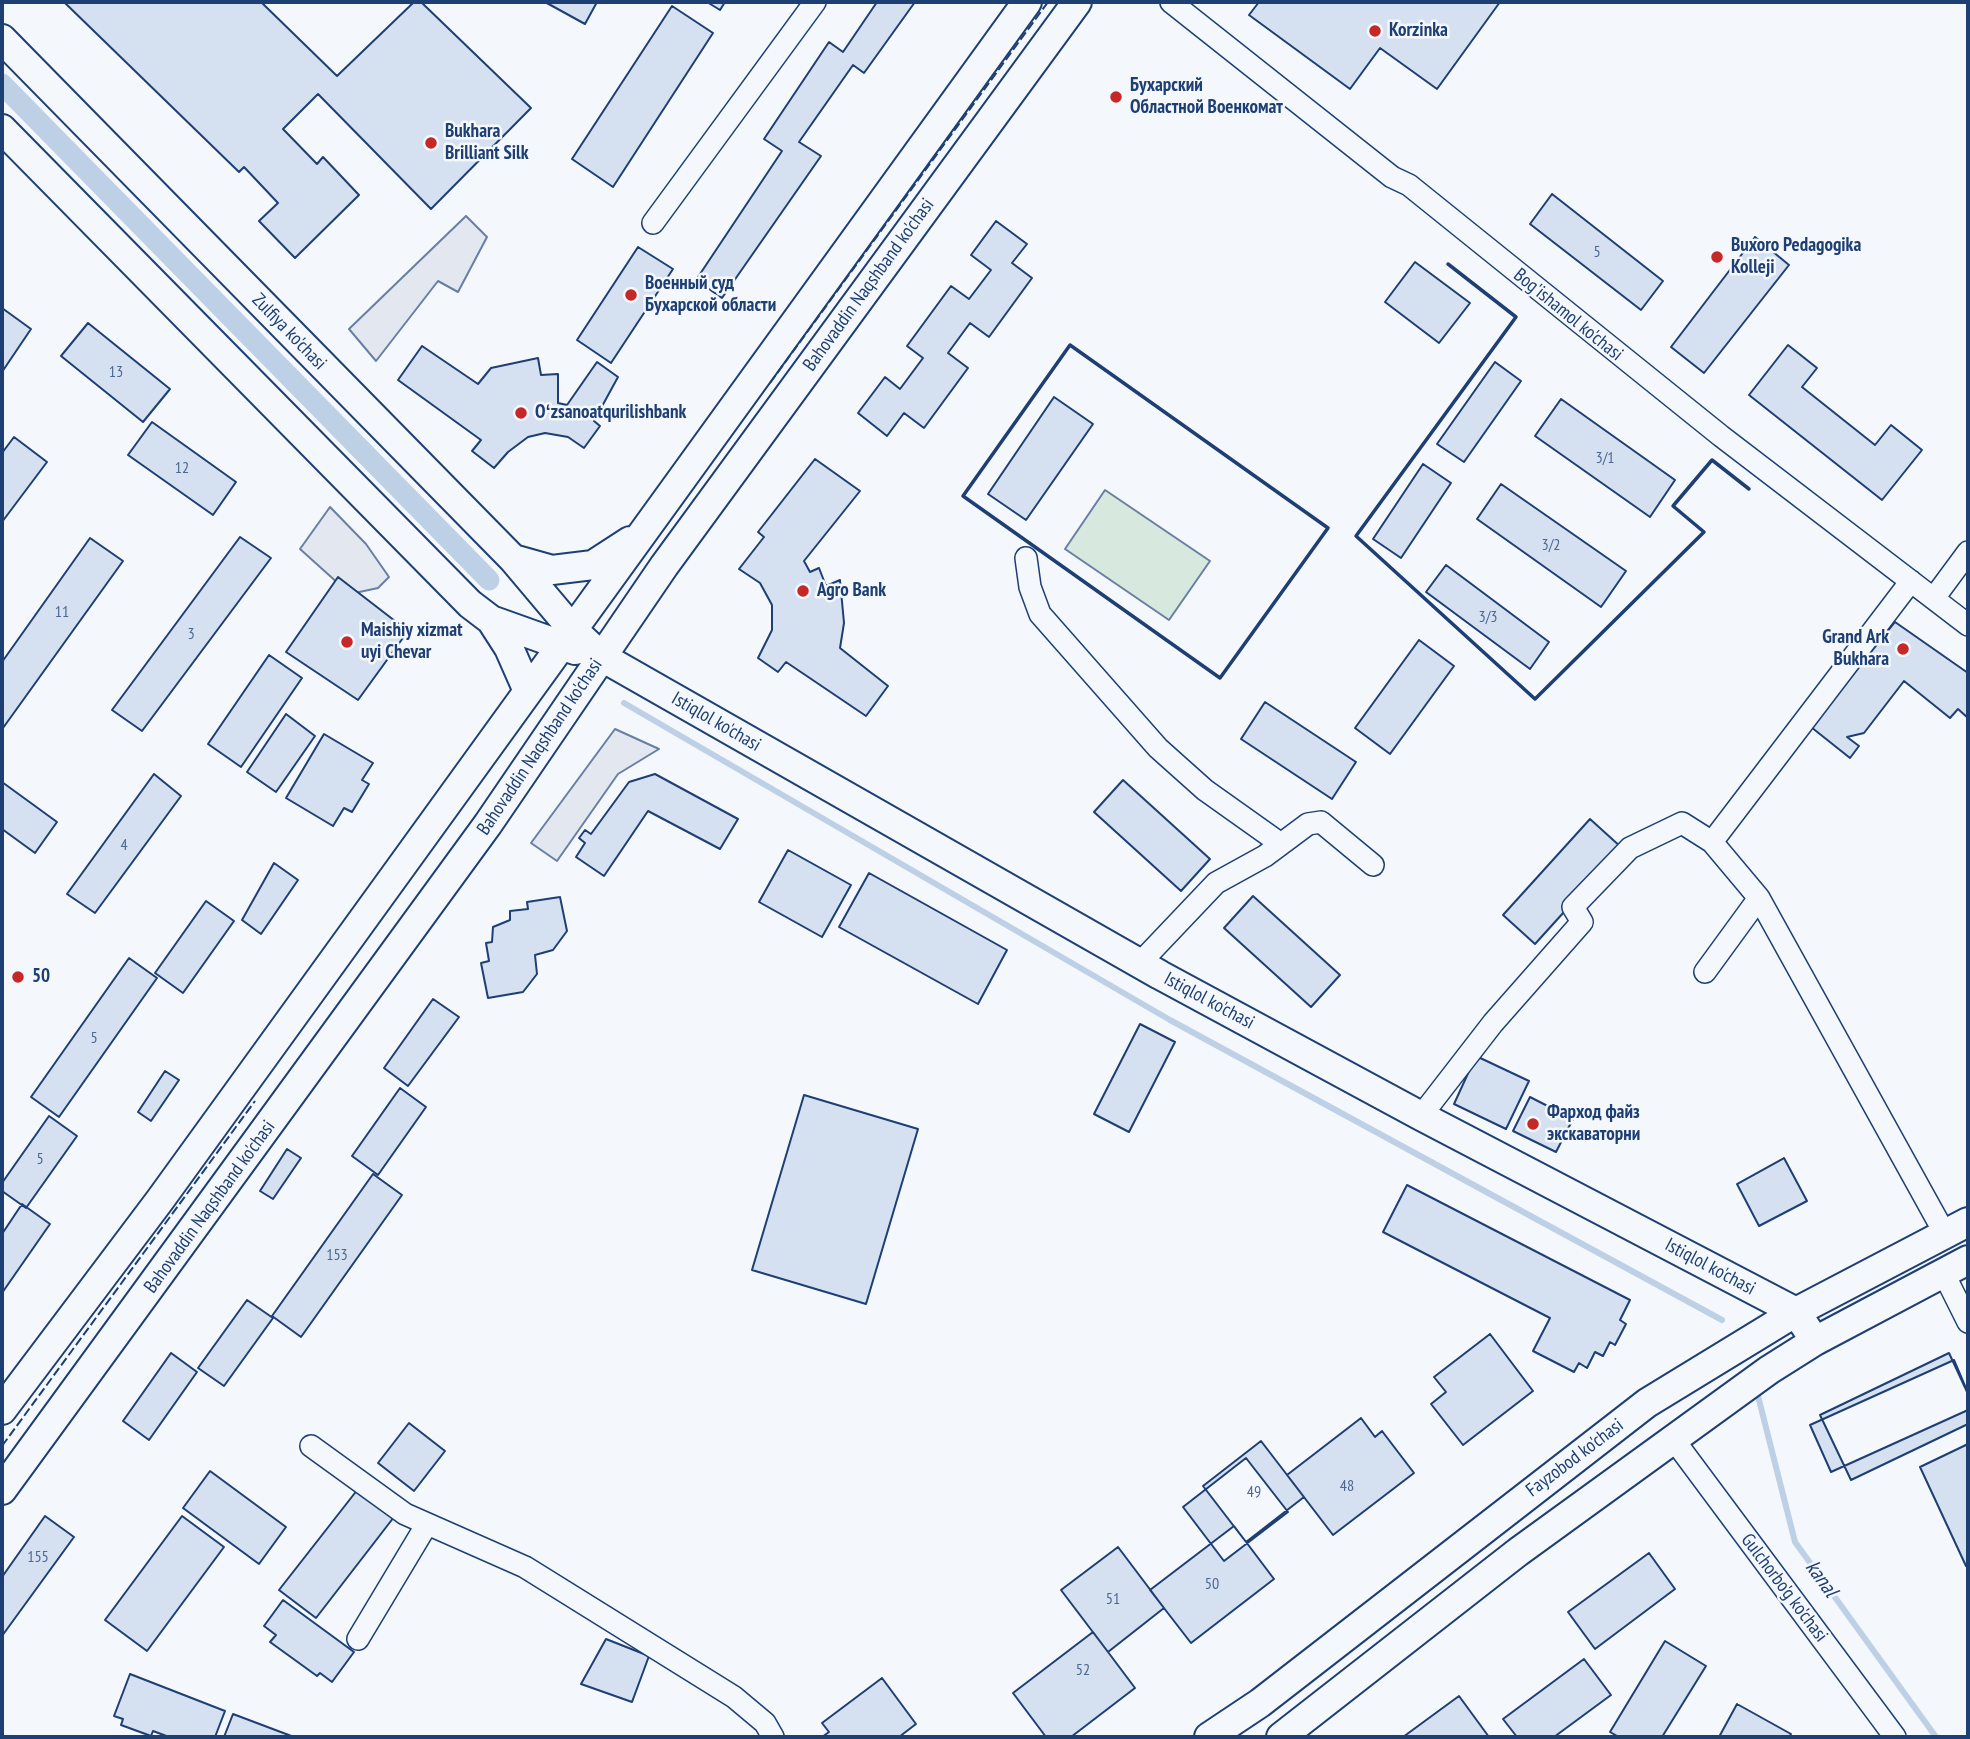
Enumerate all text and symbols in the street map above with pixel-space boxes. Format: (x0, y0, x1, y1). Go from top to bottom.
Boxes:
place label: Korzinka (1389, 20, 1448, 42)
marker: Korzinka (1367, 23, 1383, 39)
place label: Бухарский Областной Военкомат (1130, 75, 1283, 119)
marker: Бухарский Областной Военкомат (1108, 89, 1124, 105)
place label: Bukhara Brilliant Silk (445, 121, 529, 165)
marker: Bukhara Brilliant Silk (423, 135, 439, 151)
street label: Bahovaddin Naqshband ko'chasi (799, 194, 939, 376)
place label: Buxoro Pedagogika Kolleji (1731, 235, 1861, 279)
house number: 5 (1593, 242, 1601, 262)
marker: Buxoro Pedagogika Kolleji (1709, 249, 1725, 265)
street label: Bog'ishamol ko'chasi (1509, 264, 1627, 366)
place label: Военный суд Бухарской области (645, 273, 776, 317)
marker: Военный суд Бухарской области (623, 287, 639, 303)
street label: Zulfiya ko'chasi (247, 289, 331, 375)
house number: 13 (109, 362, 123, 382)
place label: Oʻzsanoatqurilishbank (535, 402, 686, 424)
marker: Oʻzsanoatqurilishbank (513, 405, 529, 421)
house number: 3/1 (1595, 448, 1615, 468)
house number: 12 (175, 458, 189, 478)
house number: 3/2 (1541, 535, 1561, 555)
place label: Agro Bank (817, 580, 886, 602)
marker: Agro Bank (795, 583, 811, 599)
house number: 11 (55, 602, 69, 622)
house number: 3/3 (1478, 607, 1498, 627)
place label: Maishiy xizmat uyi Chevar (361, 620, 463, 664)
house number: 3 (187, 624, 195, 644)
place label: Grand Ark Bukhara (1822, 627, 1889, 671)
marker: Maishiy xizmat uyi Chevar (339, 634, 355, 650)
marker: Grand Ark Bukhara (1895, 641, 1911, 657)
street label: Bahovaddin Naqshband ko'chasi (472, 655, 608, 839)
street label: Istiqlol ko'chasi (667, 687, 765, 757)
house number: 4 (120, 835, 128, 855)
place label: 50 (32, 966, 50, 988)
street label: Istiqlol ko'chasi (1160, 968, 1258, 1034)
marker: 50 (10, 969, 26, 985)
house number: 5 (90, 1028, 98, 1048)
place label: Фарход файз экскаваторни (1547, 1102, 1640, 1146)
street label: Bahovaddin Naqshband ko'chasi (140, 1116, 280, 1298)
marker: Фарход файз экскаваторни (1525, 1116, 1541, 1132)
house number: 5 (36, 1149, 44, 1169)
street label: Istiqlol ko'chasi (1661, 1234, 1759, 1300)
house number: 153 (326, 1245, 348, 1265)
street label: Fayzobod ko'chasi (1522, 1414, 1628, 1502)
house number: 48 (1340, 1476, 1354, 1496)
house number: 49 (1247, 1482, 1261, 1502)
street label: Gulchorbo'g ko'chasi (1736, 1529, 1832, 1647)
house number: 155 (27, 1547, 49, 1567)
water label: kanal (1799, 1556, 1843, 1602)
house number: 50 (1205, 1574, 1219, 1594)
house number: 51 (1106, 1589, 1120, 1609)
house number: 52 (1076, 1660, 1090, 1680)

